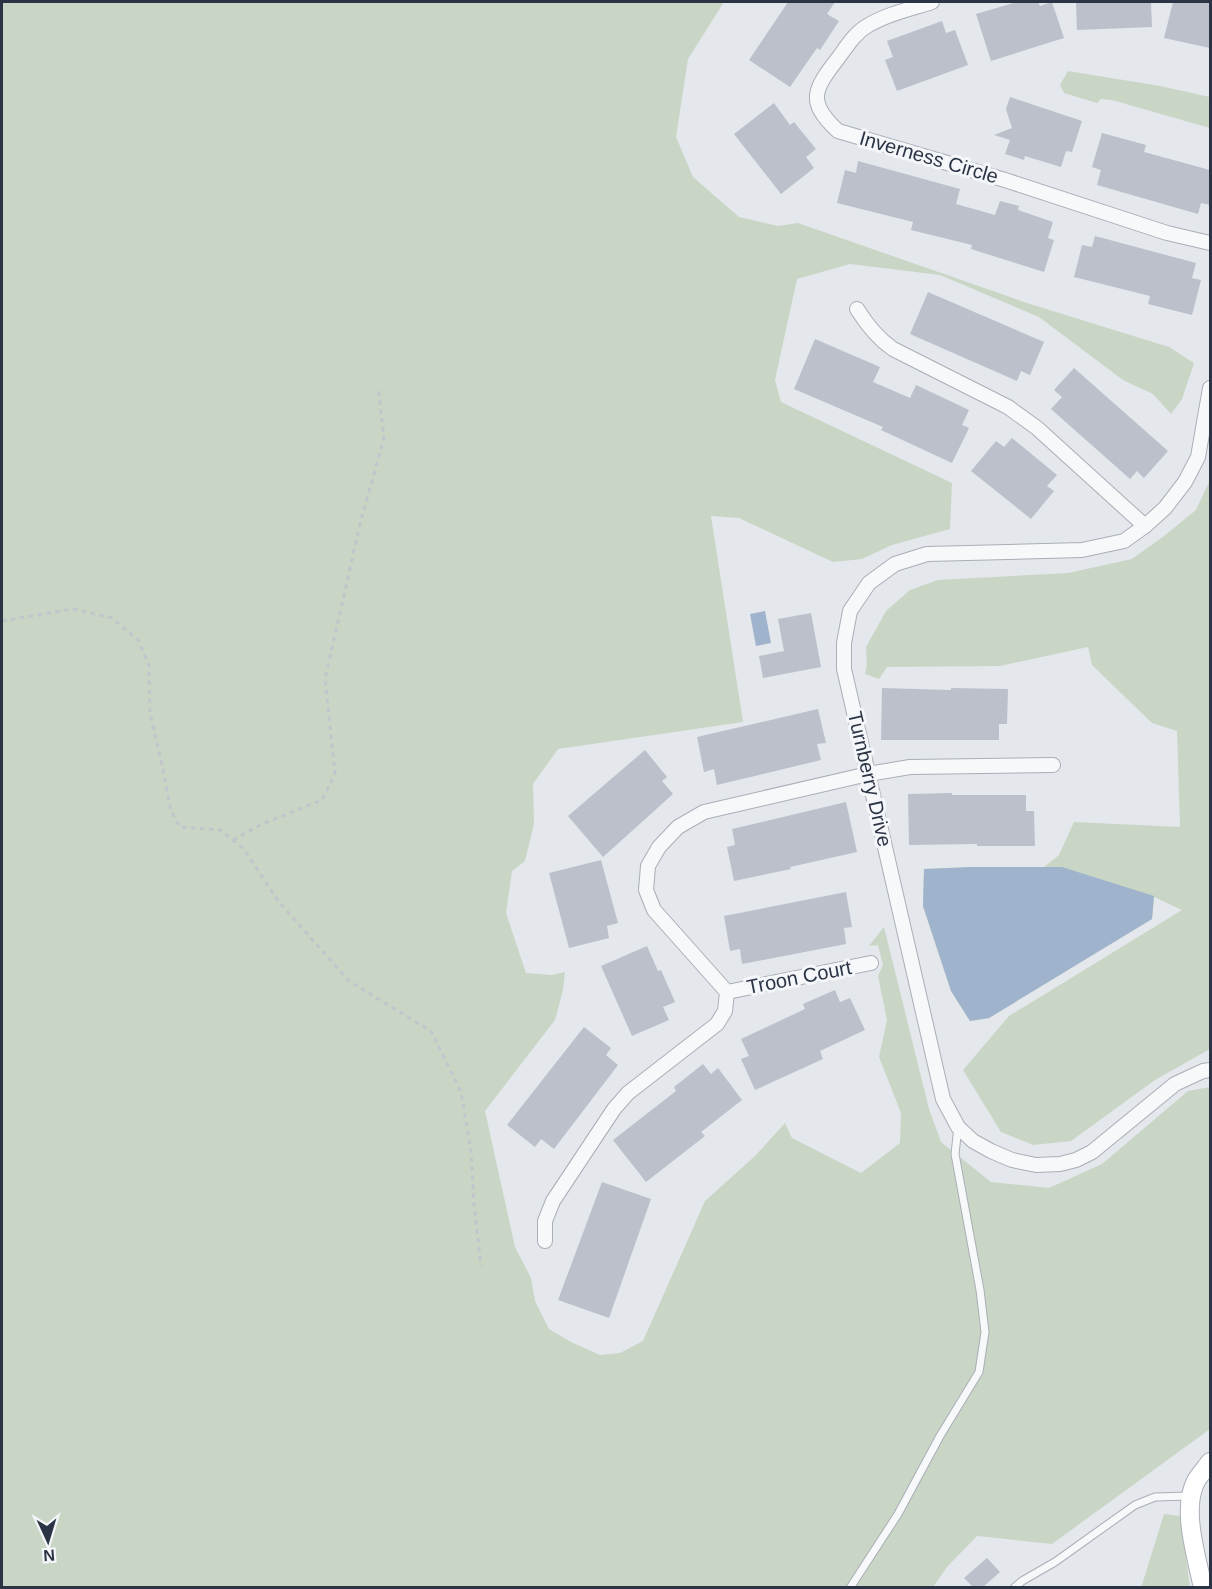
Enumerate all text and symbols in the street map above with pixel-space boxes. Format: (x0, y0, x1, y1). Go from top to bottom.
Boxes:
street label: Inverness Circle (857, 127, 1001, 187)
street label: Turnberry Drive (844, 709, 896, 849)
street label: Troon Court (745, 956, 854, 998)
north arrow (18, 1511, 78, 1571)
text: N (43, 1547, 55, 1564)

